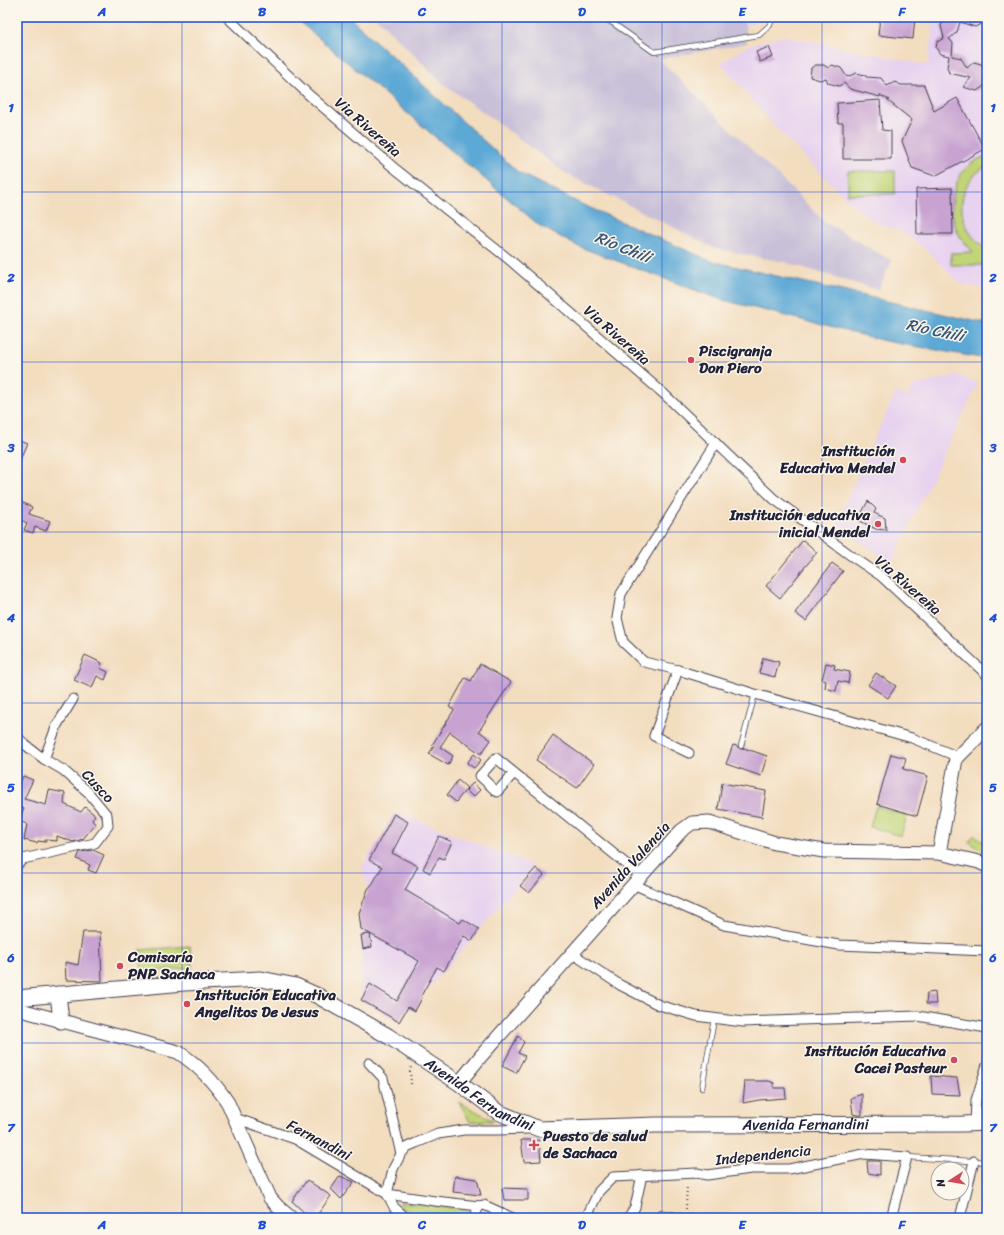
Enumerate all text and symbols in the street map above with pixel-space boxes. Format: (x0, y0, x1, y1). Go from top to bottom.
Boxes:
text: A (97, 0, 106, 23)
text: B (258, 0, 267, 23)
text: C (417, 0, 427, 23)
text: D (578, 0, 586, 23)
text: E (738, 0, 747, 23)
text: F (897, 0, 906, 23)
street label: Via Rivereña (329, 90, 408, 164)
text: 1 (8, 96, 14, 119)
text: 1 (990, 96, 996, 119)
water label: Río Chili (591, 223, 659, 273)
text: 2 (6, 266, 15, 289)
text: 2 (988, 266, 997, 289)
street label: Via Rivereña (578, 298, 657, 372)
water label: Río Chili (904, 310, 970, 351)
place label: Piscigranja Don Piero (699, 338, 772, 381)
marker: Piscigranja Don Piero (686, 355, 696, 365)
text: 3 (6, 436, 15, 459)
text: 3 (988, 436, 997, 459)
place label: Institución Educativa Mendel (780, 438, 896, 481)
marker: Institución Educativa Mendel (898, 455, 908, 465)
place label: Institución educativa inicial Mendel (729, 502, 871, 545)
marker: Institución educativa inicial Mendel (873, 519, 883, 529)
street label: Via Rivereña (869, 548, 948, 622)
text: 4 (6, 606, 16, 629)
text: 4 (988, 606, 998, 629)
street label: Cusco (75, 763, 121, 810)
text: 5 (7, 776, 15, 799)
text: 5 (989, 776, 997, 799)
street label: Avenida Valencia (583, 815, 677, 916)
place label: Comisaría PNP Sachaca (127, 944, 215, 987)
text: 6 (6, 946, 15, 969)
text: 6 (988, 946, 997, 969)
marker: Comisaría PNP Sachaca (115, 961, 125, 971)
place label: Institución Educativa Angelitos De Jesus (194, 982, 336, 1025)
marker: Institución Educativa Angelitos De Jesus (182, 999, 192, 1009)
place label: Institución Educativa Cacei Pasteur (804, 1038, 948, 1081)
street label: Avenida Fernandini (418, 1050, 539, 1139)
marker: Institución Educativa Cacei Pasteur (949, 1055, 959, 1065)
street label: Avenida Fernandini (741, 1111, 870, 1138)
street label: Fernandini (282, 1112, 357, 1168)
text: 7 (7, 1116, 16, 1139)
text: 7 (989, 1116, 998, 1139)
place label: Puesto de salud de Sachaca (543, 1123, 649, 1166)
street label: Independencia (713, 1137, 812, 1173)
marker: Puesto de salud de Sachaca (528, 1139, 540, 1151)
north arrow (930, 1161, 970, 1201)
text: N (931, 1177, 951, 1190)
text: A (97, 1213, 106, 1235)
text: B (258, 1213, 267, 1235)
text: C (417, 1213, 427, 1235)
text: D (578, 1213, 586, 1235)
text: E (738, 1213, 747, 1235)
text: F (897, 1213, 906, 1235)

